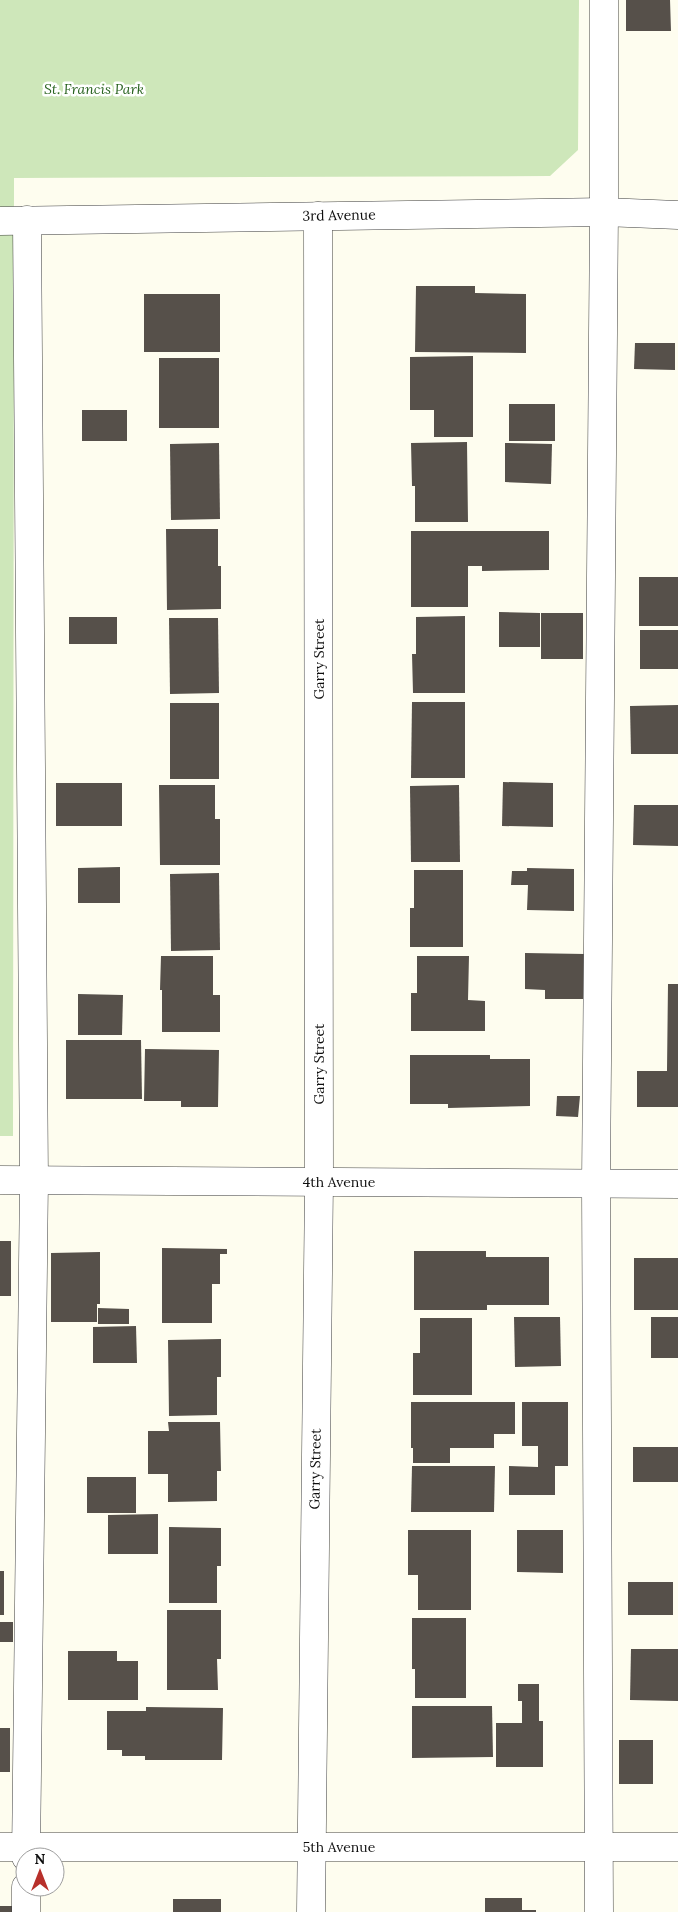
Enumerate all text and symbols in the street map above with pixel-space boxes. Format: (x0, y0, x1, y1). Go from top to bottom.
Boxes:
park label: St. Francis Park (44, 80, 144, 98)
street label: 3rd Avenue (302, 205, 376, 225)
street label: Garry Street (310, 618, 328, 700)
street label: Garry Street (310, 1023, 328, 1105)
street label: 4th Avenue (303, 1173, 376, 1191)
street label: Garry Street (305, 1428, 325, 1510)
street label: 5th Avenue (303, 1838, 376, 1856)
north arrow (15, 1847, 65, 1897)
text: N (35, 1850, 46, 1868)

